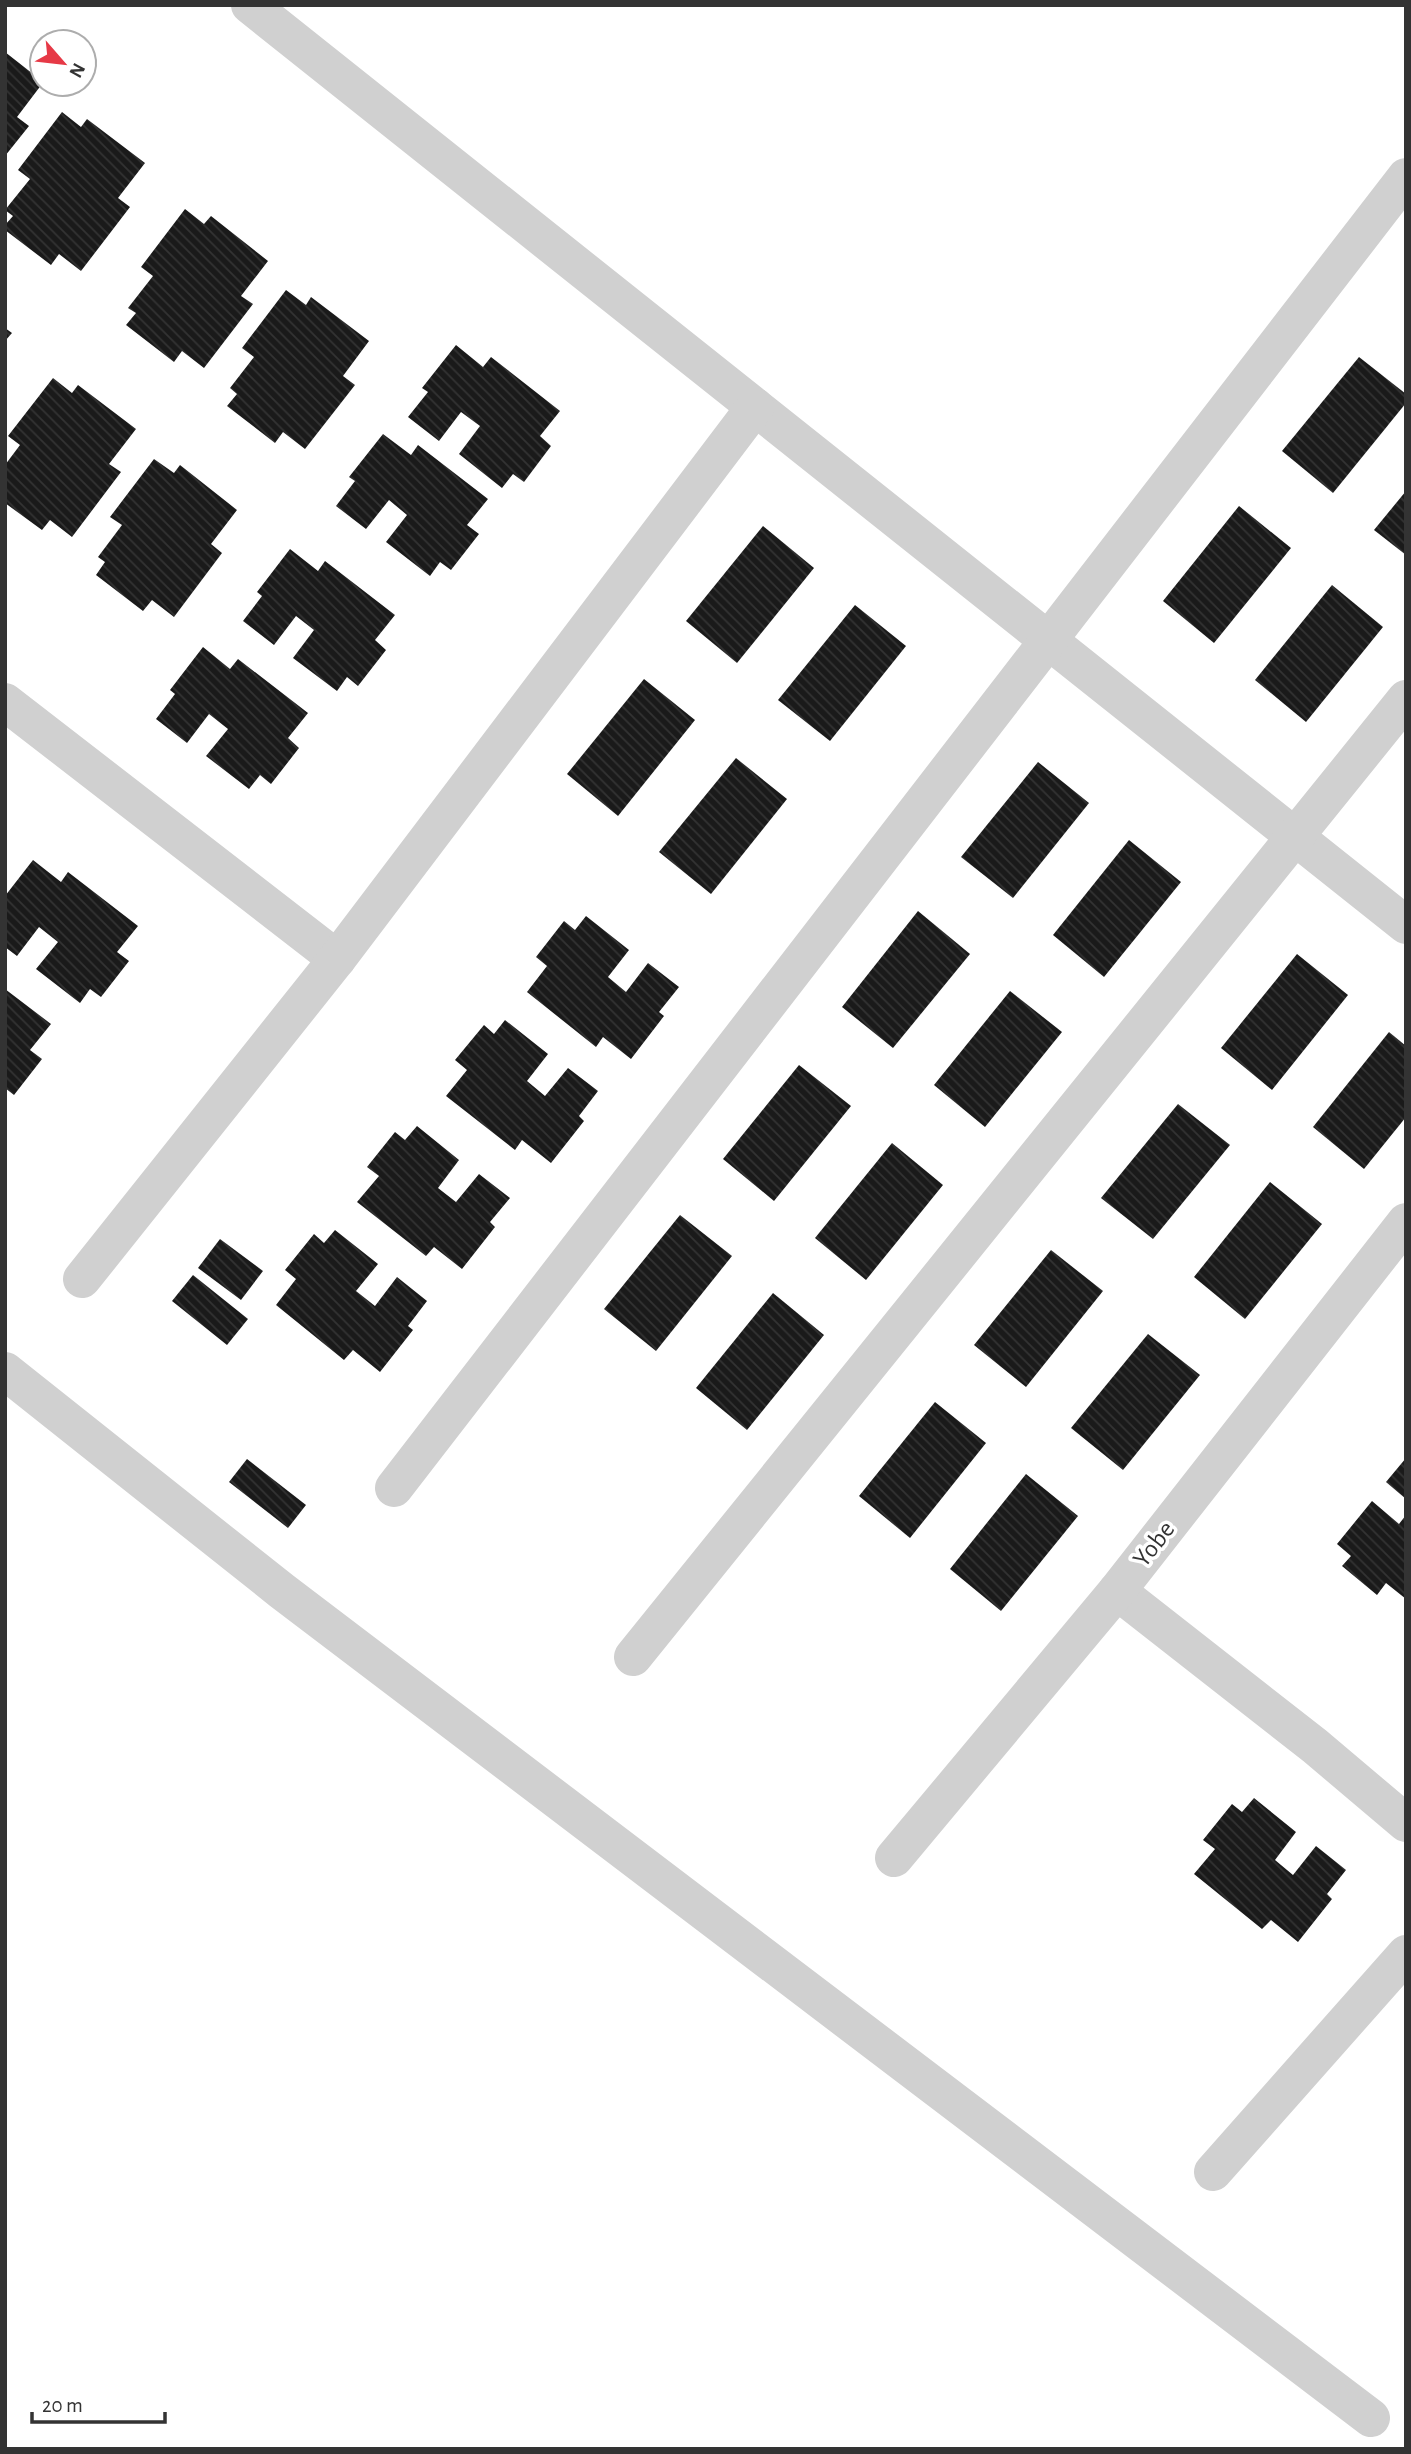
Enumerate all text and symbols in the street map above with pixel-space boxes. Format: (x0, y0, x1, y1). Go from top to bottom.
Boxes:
north arrow (28, 28, 98, 98)
text: N (65, 60, 88, 81)
street label: Yobe (1128, 1516, 1180, 1572)
scale bar (32, 2380, 164, 2424)
text: 20 m (42, 2395, 83, 2416)

